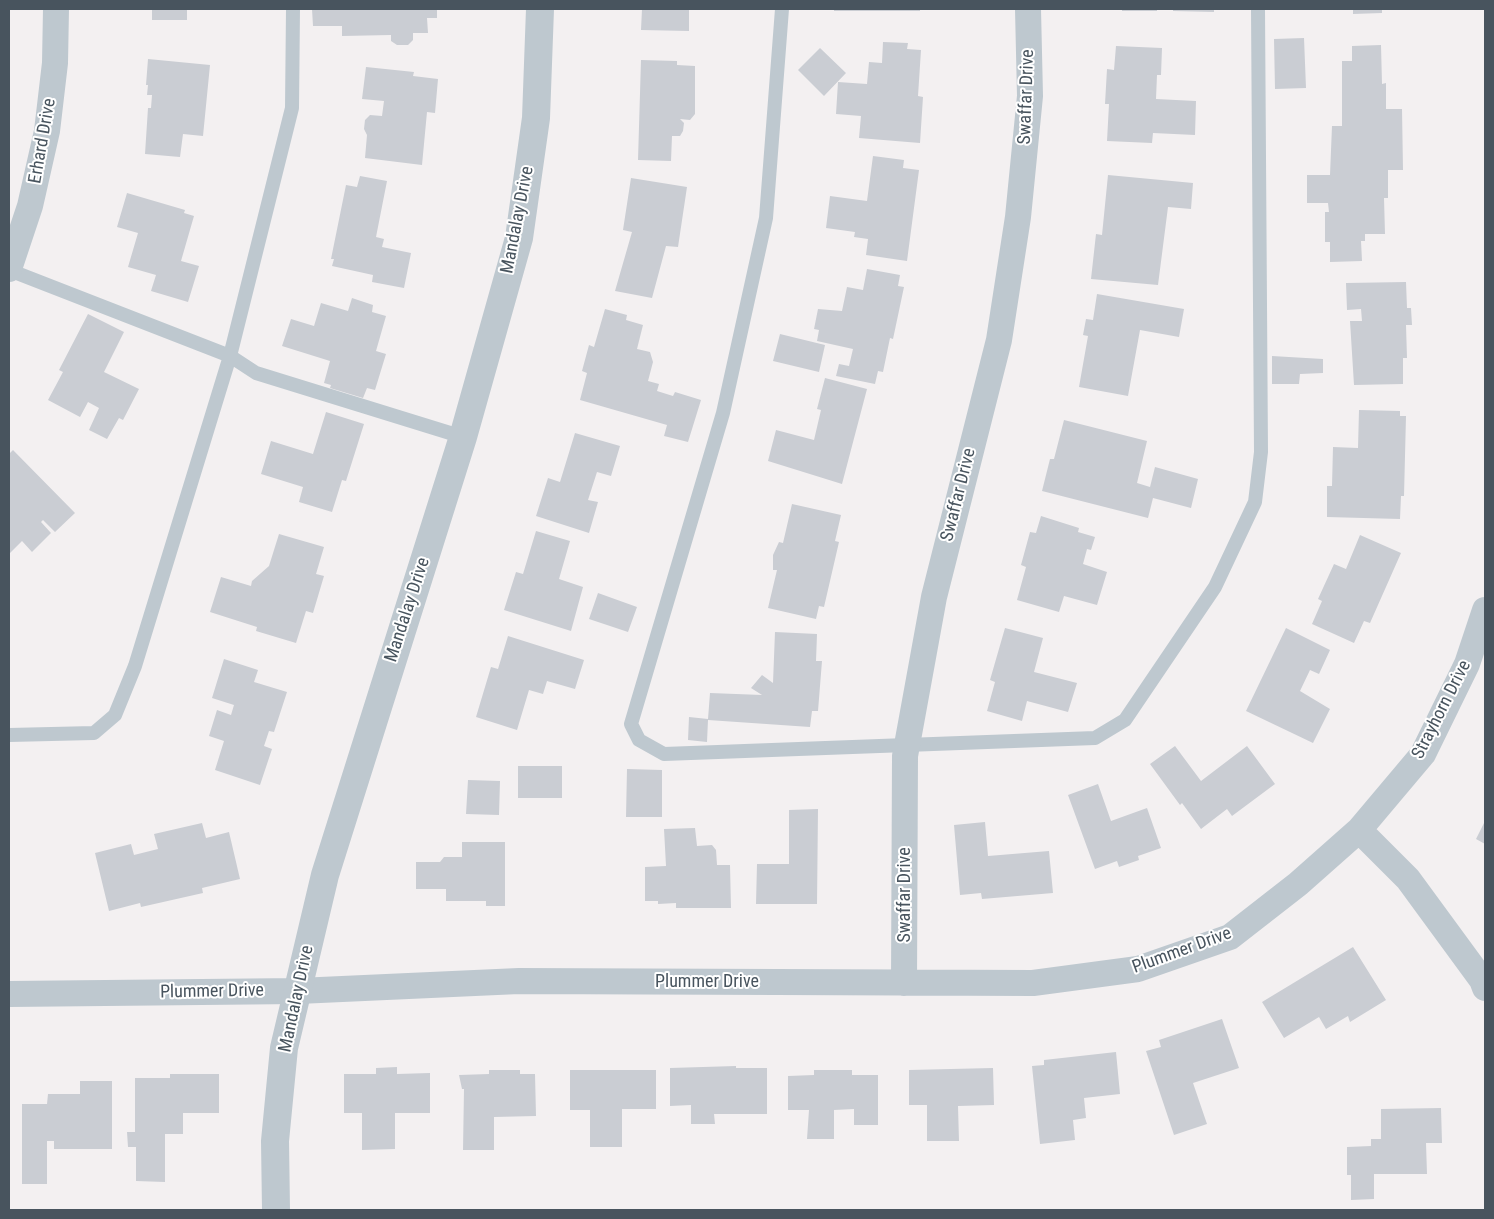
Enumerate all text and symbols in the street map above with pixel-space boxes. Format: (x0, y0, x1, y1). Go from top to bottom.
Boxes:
street label: Swaffar Drive (1015, 49, 1039, 145)
street label: Erhard Drive (25, 97, 61, 185)
street label: Mandalay Drive (497, 165, 539, 275)
street label: Swaffar Drive (937, 446, 981, 544)
street label: Mandalay Drive (381, 555, 435, 665)
street label: Strayhorn Drive (1408, 657, 1476, 763)
street label: Swaffar Drive (894, 847, 916, 943)
street label: Plummer Drive (1129, 923, 1235, 979)
street label: Mandalay Drive (275, 944, 319, 1054)
street label: Plummer Drive (655, 971, 759, 993)
street label: Plummer Drive (160, 980, 264, 1004)

